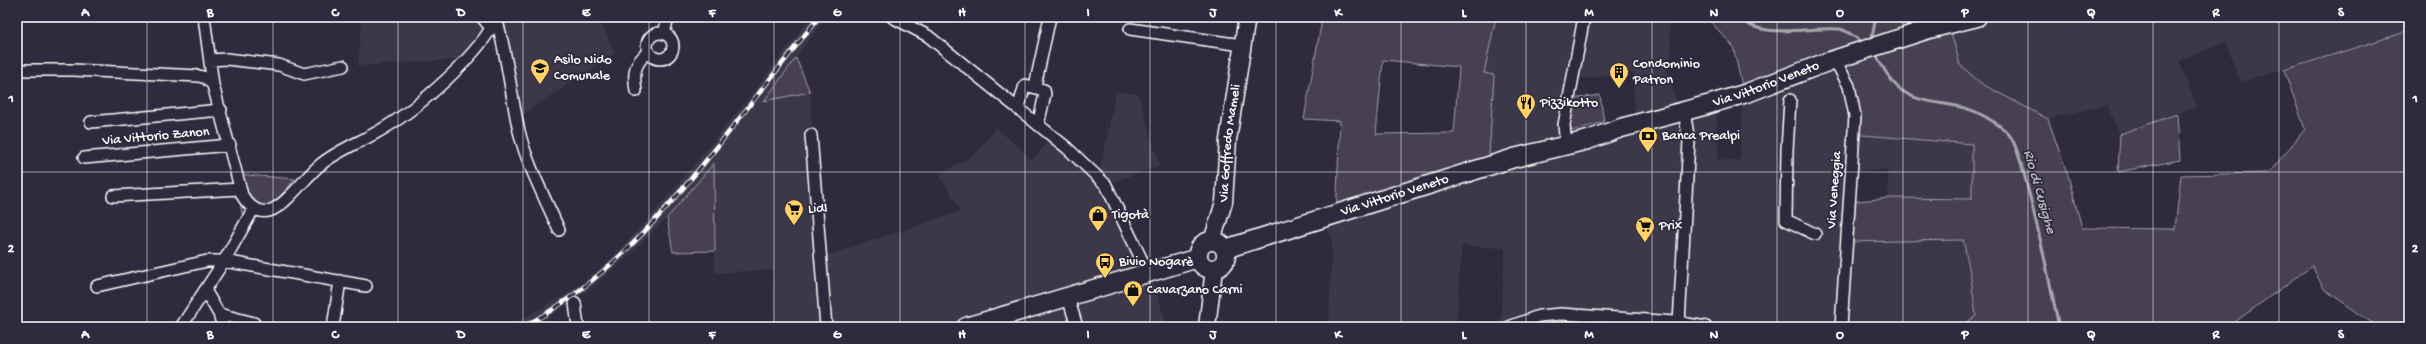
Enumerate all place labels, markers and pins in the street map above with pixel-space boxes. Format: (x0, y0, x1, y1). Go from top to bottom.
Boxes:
place label: Asilo Nido Comunale (554, 52, 612, 85)
place label: Condominio Patron (1632, 56, 1700, 89)
school or university icon: Asilo Nido Comunale (529, 57, 551, 85)
building icon: Condominio Patron (1608, 61, 1630, 89)
restaurant icon: Pizzikotto (1515, 92, 1537, 120)
place label: Pizzikotto (1539, 95, 1598, 112)
bank icon: Banca Prealpi (1637, 125, 1659, 153)
place label: Banca Prealpi (1661, 128, 1740, 145)
supermarket icon: Lidl (783, 198, 805, 226)
place label: Lidl (808, 201, 827, 218)
shop icon: Tigotà (1087, 204, 1109, 232)
place label: Tigotà (1111, 207, 1150, 224)
supermarket icon: Prix (1634, 215, 1656, 243)
place label: Prix (1658, 218, 1683, 235)
bus stop icon: Bivio Nogarè (1094, 251, 1116, 279)
place label: Bivio Nogarè (1118, 254, 1194, 271)
shop icon: Cavarzano Carni (1122, 279, 1144, 307)
place label: Cavarzano Carni (1147, 282, 1242, 299)

